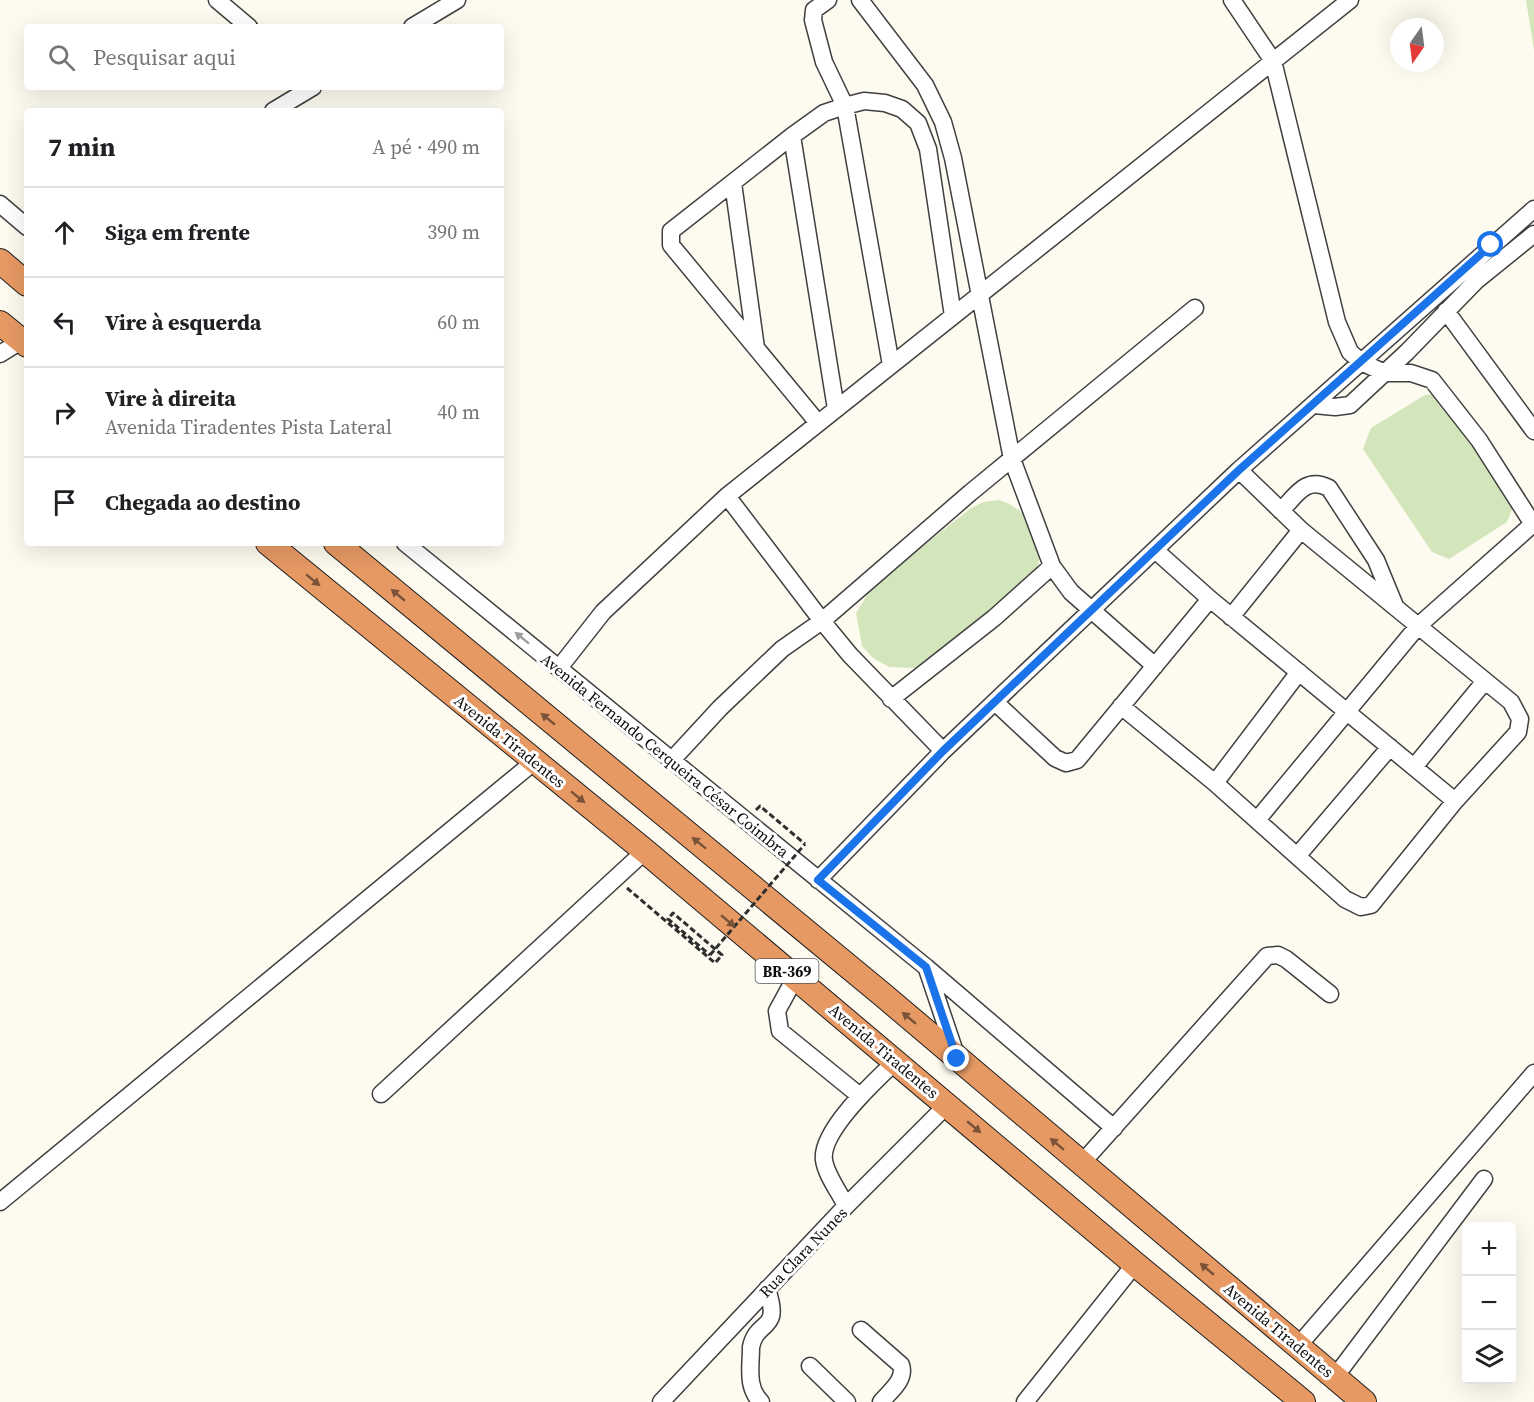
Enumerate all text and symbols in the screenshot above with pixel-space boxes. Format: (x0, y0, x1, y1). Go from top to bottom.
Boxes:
north arrow (1390, 18, 1444, 72)
search box (24, 24, 504, 90)
icon: search (45, 41, 78, 74)
text: Pesquisar aqui (93, 42, 236, 72)
text: 7 min (48, 129, 115, 165)
text: A pé · 490 m (372, 133, 480, 161)
icon: ahead (48, 216, 81, 249)
text: Siga em frente (105, 217, 250, 247)
text: 390 m (427, 218, 480, 246)
route start (1477, 231, 1503, 257)
icon: left (48, 306, 81, 339)
text: Vire à esquerda (105, 307, 261, 337)
text: 60 m (437, 308, 480, 336)
text: Vire à direita (105, 383, 236, 413)
icon: right (48, 396, 81, 429)
text: 40 m (437, 398, 480, 426)
text: Avenida Tiradentes Pista Lateral (105, 413, 392, 441)
icon: arrive (48, 486, 81, 519)
text: Chegada ao destino (105, 487, 300, 517)
one-way arrow (305, 573, 320, 586)
one-way arrow (390, 588, 406, 601)
one-way arrow (514, 632, 530, 645)
street label: Avenida Fernando Cerqueira César Coimbra (536, 648, 794, 863)
street label: Avenida Tiradentes (450, 689, 570, 793)
one-way arrow (541, 713, 556, 726)
one-way arrow (570, 790, 586, 803)
one-way arrow (691, 837, 706, 850)
one-way arrow (720, 914, 735, 927)
road number: BR-369 (756, 959, 818, 983)
street label: Avenida Tiradentes (825, 999, 944, 1103)
one-way arrow (902, 1012, 917, 1025)
route end (943, 1045, 969, 1071)
one-way arrow (966, 1120, 981, 1133)
one-way arrow (1050, 1138, 1065, 1151)
street label: Rua Clara Nunes (754, 1202, 852, 1302)
map controls (1462, 1222, 1516, 1384)
button: + (1462, 1222, 1516, 1276)
one-way arrow (1199, 1263, 1215, 1276)
button: − (1462, 1276, 1516, 1330)
street label: Avenida Tiradentes (1220, 1278, 1339, 1382)
button: layers (1462, 1330, 1516, 1384)

